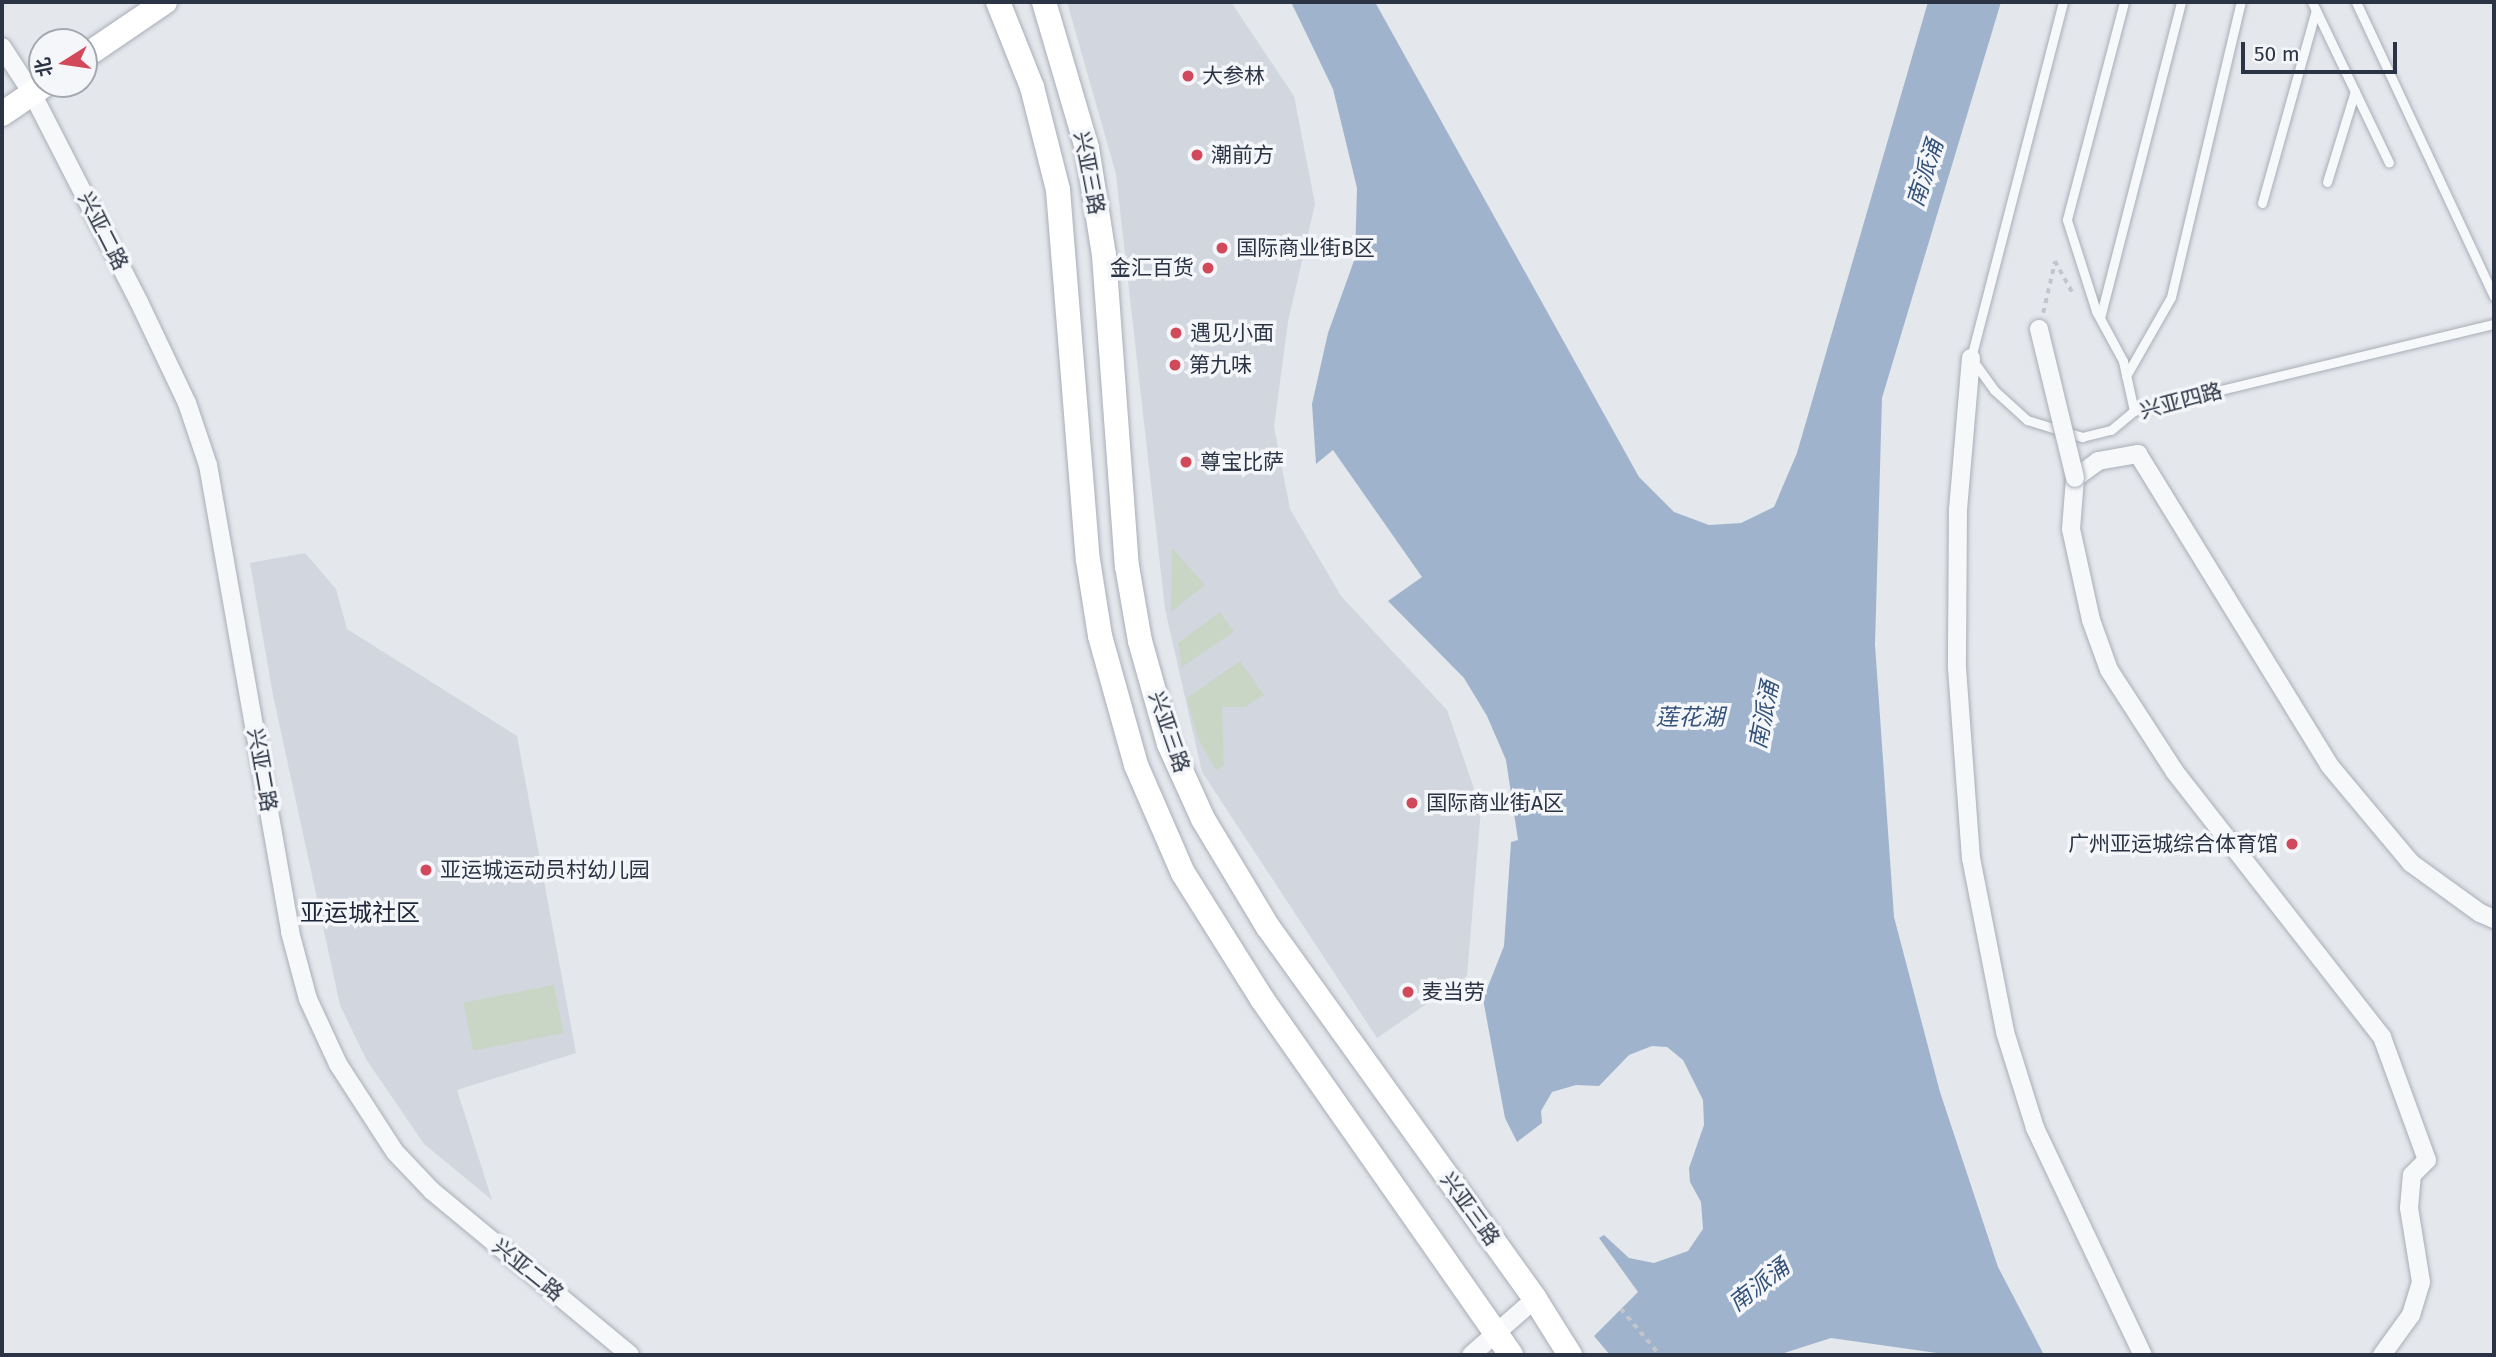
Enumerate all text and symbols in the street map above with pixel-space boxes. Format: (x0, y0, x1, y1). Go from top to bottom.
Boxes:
north arrow (28, 28, 98, 98)
scale bar (2244, 28, 2400, 72)
text: 50 m (2254, 41, 2300, 67)
text: 北 (31, 55, 57, 79)
place label: 大参林 (1202, 63, 1265, 89)
marker: 大参林 (1180, 68, 1196, 84)
street label: 兴亚三路 (1069, 129, 1109, 217)
water label: 南派涌 (1901, 136, 1949, 210)
place label: 潮前方 (1211, 142, 1274, 168)
marker: 潮前方 (1189, 147, 1205, 163)
street label: 兴亚二路 (73, 188, 133, 274)
place label: 国际商业街B区 (1236, 235, 1375, 261)
marker: 国际商业街B区 (1214, 240, 1230, 256)
place label: 金汇百货 (1110, 255, 1194, 281)
marker: 金汇百货 (1200, 260, 1216, 276)
place label: 遇见小面 (1190, 320, 1274, 346)
marker: 遇见小面 (1168, 325, 1184, 341)
place label: 第九味 (1189, 352, 1252, 378)
marker: 第九味 (1167, 357, 1183, 373)
street label: 兴亚四路 (2137, 378, 2225, 424)
place label: 尊宝比萨 (1200, 449, 1284, 475)
marker: 尊宝比萨 (1178, 454, 1194, 470)
water label: 南派涌 (1744, 679, 1784, 751)
street label: 兴亚三路 (1143, 688, 1195, 776)
water label: 莲花湖 (1656, 703, 1724, 731)
street label: 兴亚二路 (242, 726, 282, 814)
place label: 国际商业街A区 (1426, 790, 1564, 816)
marker: 国际商业街A区 (1404, 795, 1420, 811)
place label: 广州亚运城综合体育馆 (2068, 831, 2278, 857)
marker: 广州亚运城综合体育馆 (2284, 836, 2300, 852)
place label: 亚运城运动员村幼儿园 (440, 857, 650, 883)
marker: 亚运城运动员村幼儿园 (418, 862, 434, 878)
district label: 亚运城社区 (300, 900, 420, 928)
place label: 麦当劳 (1422, 979, 1485, 1005)
marker: 麦当劳 (1400, 984, 1416, 1000)
street label: 兴亚三路 (1435, 1168, 1505, 1250)
street label: 兴亚二路 (487, 1234, 569, 1306)
water label: 南派涌 (1723, 1253, 1795, 1317)

